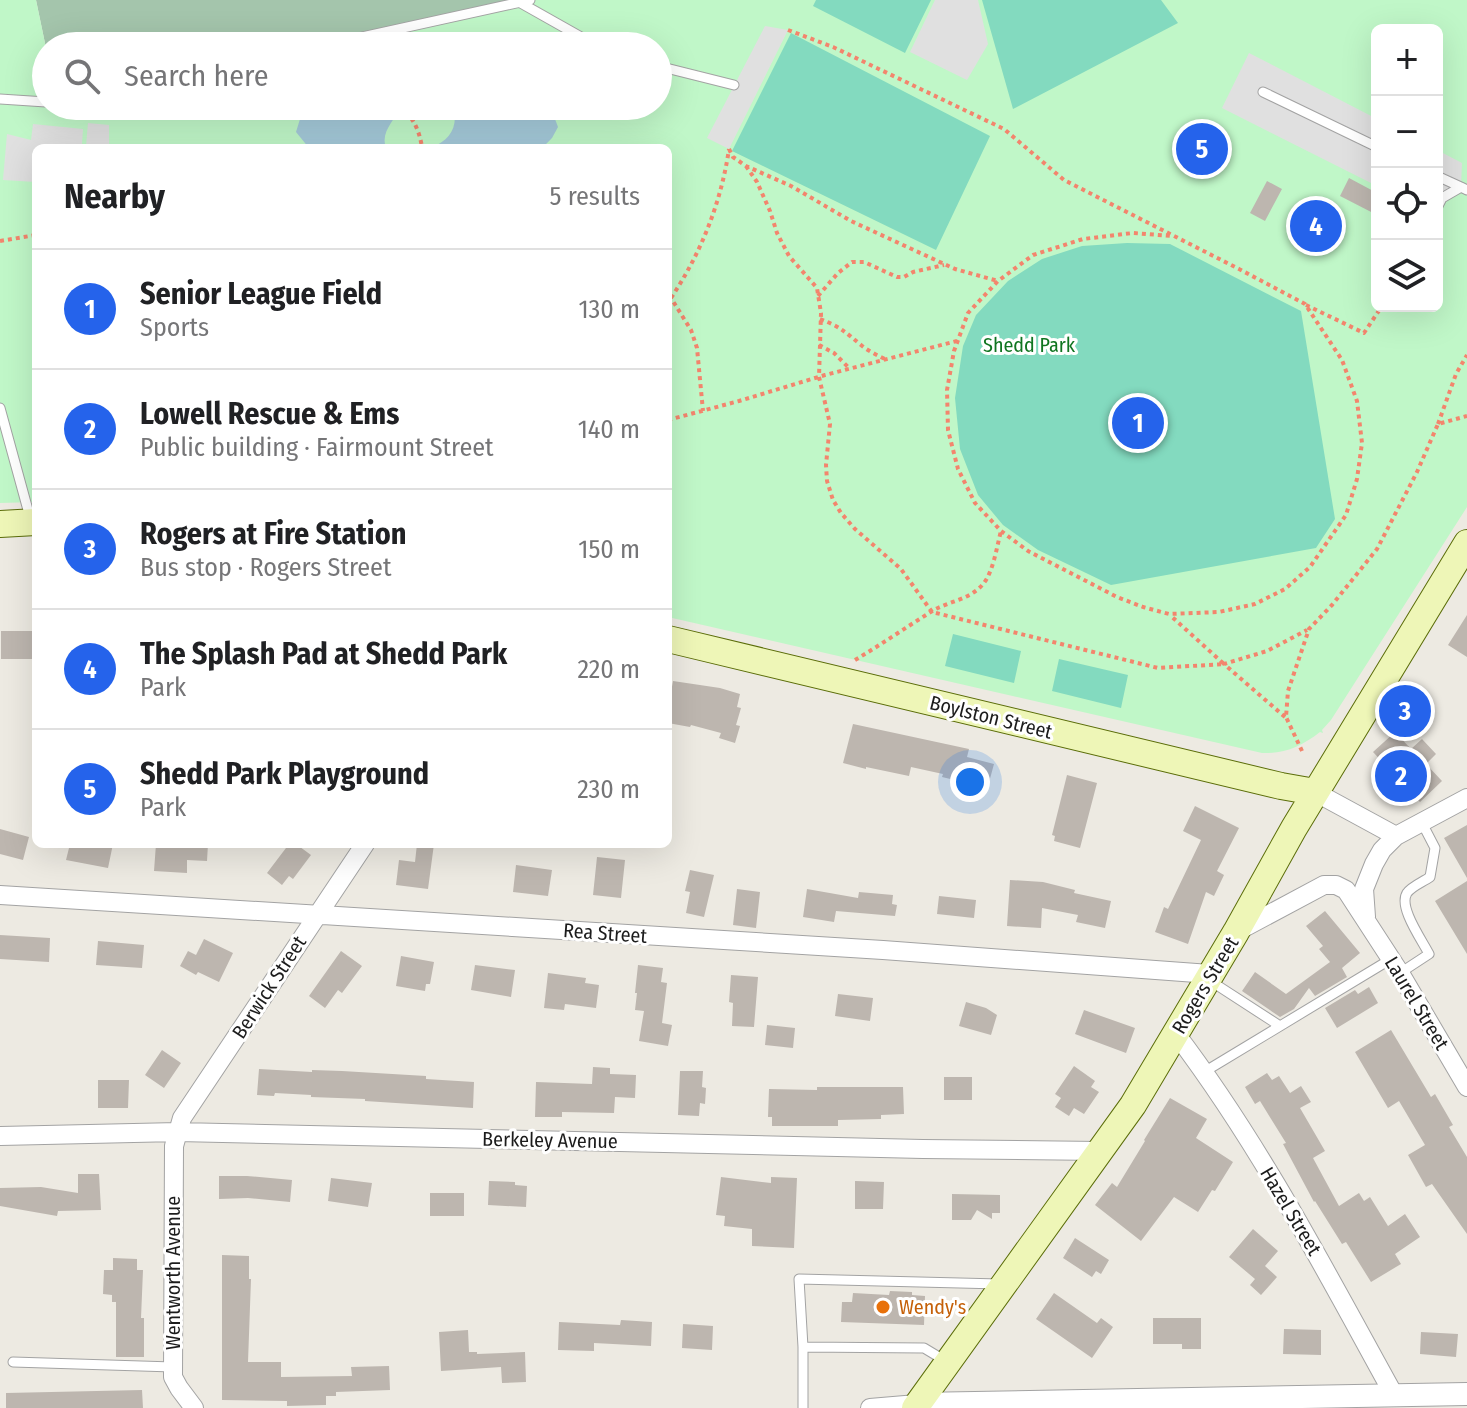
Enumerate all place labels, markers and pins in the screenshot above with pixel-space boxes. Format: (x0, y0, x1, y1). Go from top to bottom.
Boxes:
pin: 5 (1176, 119, 1228, 179)
pin: 4 (1290, 196, 1342, 256)
pin: 1 (1112, 393, 1164, 453)
pin: 3 (1379, 681, 1431, 741)
pin: 2 (1375, 746, 1427, 806)
place label: Wendy's (899, 1295, 966, 1319)
marker: Wendy's (874, 1298, 892, 1316)

